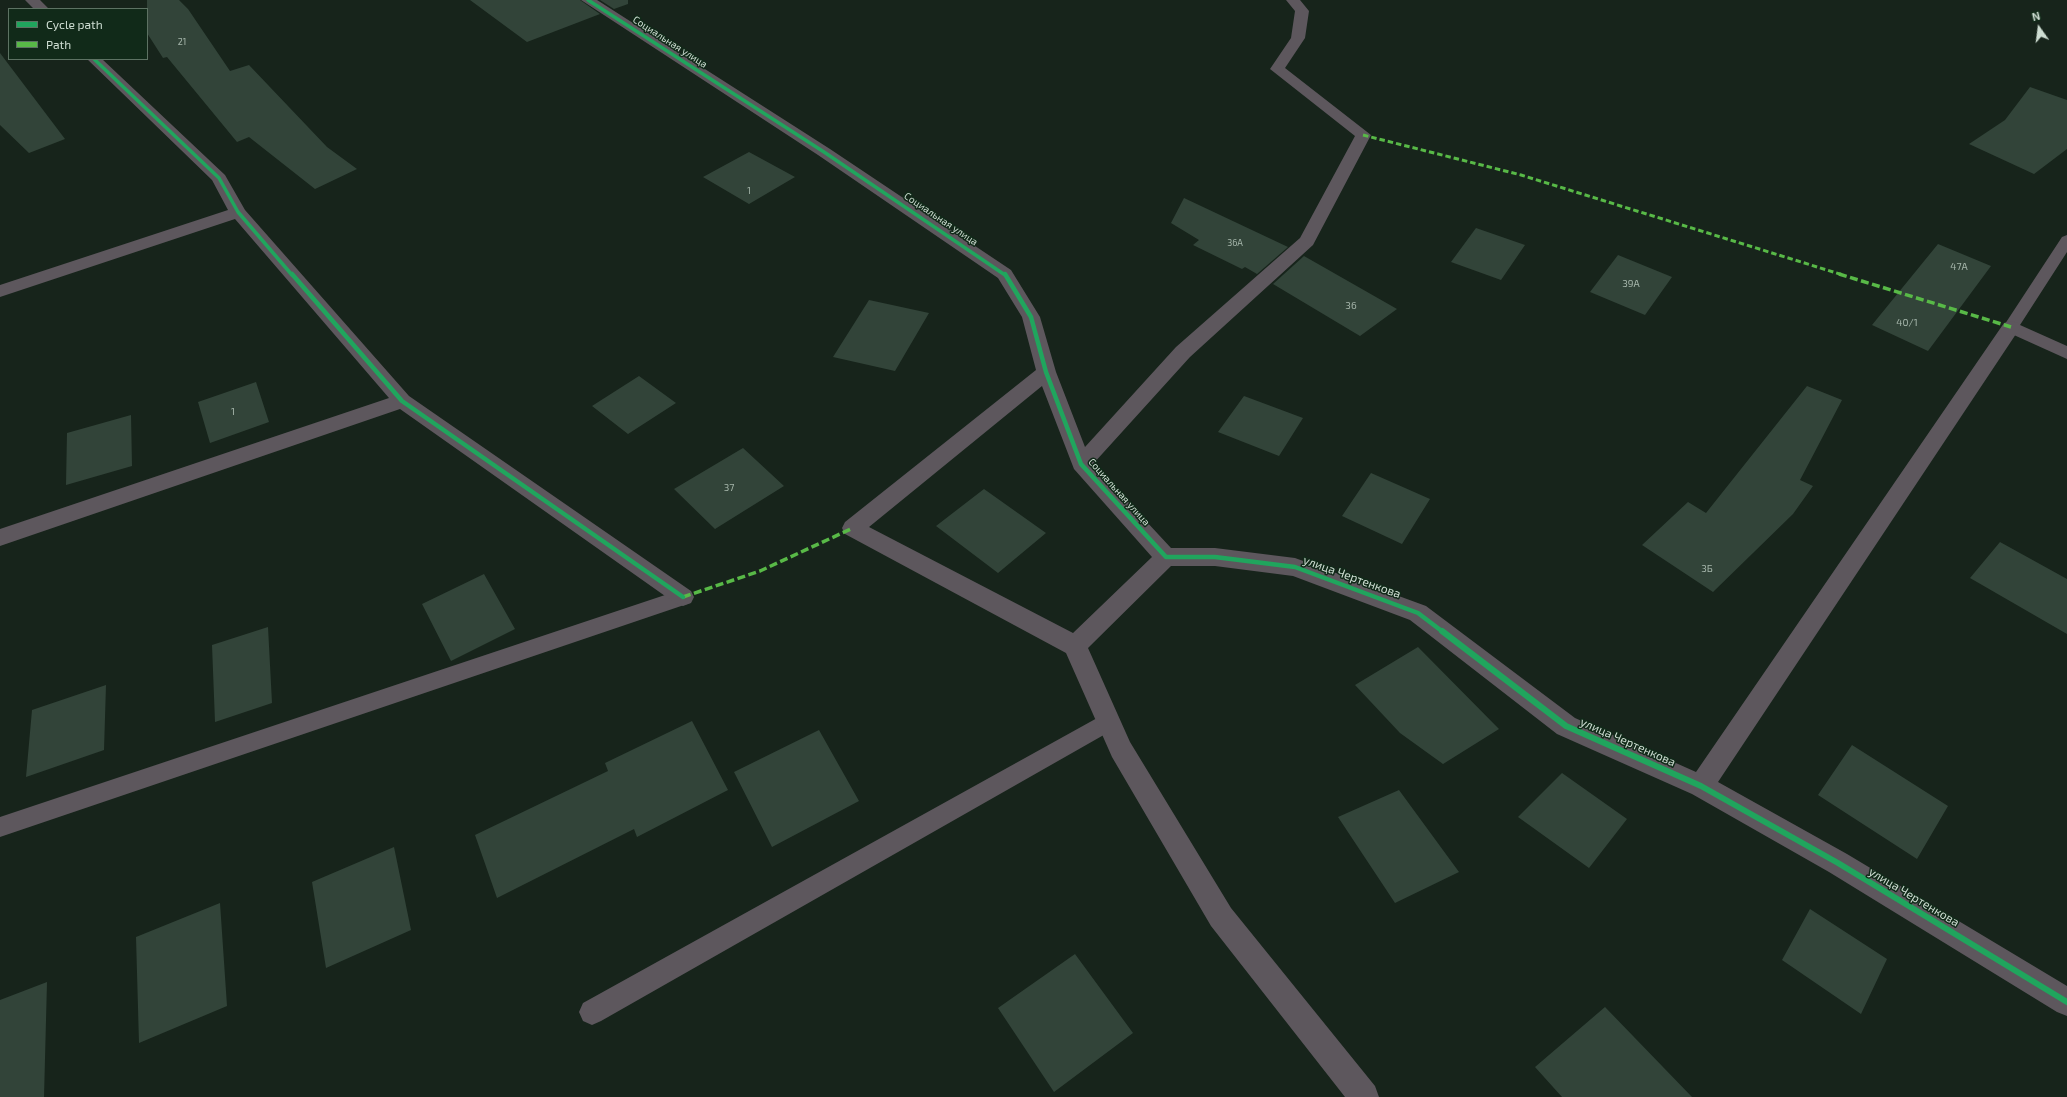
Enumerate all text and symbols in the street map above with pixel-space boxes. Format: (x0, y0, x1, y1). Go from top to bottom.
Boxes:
legend (8, 8, 148, 60)
north arrow (2019, 8, 2059, 48)
text: N (2031, 9, 2041, 23)
street label: Социальная улица (631, 13, 709, 71)
text: Cycle path (46, 17, 103, 31)
text: Path (46, 37, 71, 51)
house number: 21 (178, 37, 186, 47)
house number: 1 (747, 186, 751, 196)
street label: Социальная улица (902, 190, 980, 248)
house number: 36А (1227, 238, 1243, 248)
house number: 47А (1950, 261, 1968, 273)
house number: 39А (1622, 278, 1640, 290)
house number: 36 (1345, 300, 1357, 312)
house number: 40/1 (1896, 317, 1918, 329)
house number: 1 (231, 406, 235, 418)
street label: Социальная улица (1086, 456, 1152, 528)
house number: 37 (724, 482, 734, 494)
street label: улица Чертенкова (1301, 553, 1403, 601)
house number: 3Б (1701, 563, 1713, 575)
street label: улица Чертенкова (1578, 714, 1678, 770)
street label: улица Чертенкова (1866, 864, 1962, 930)

